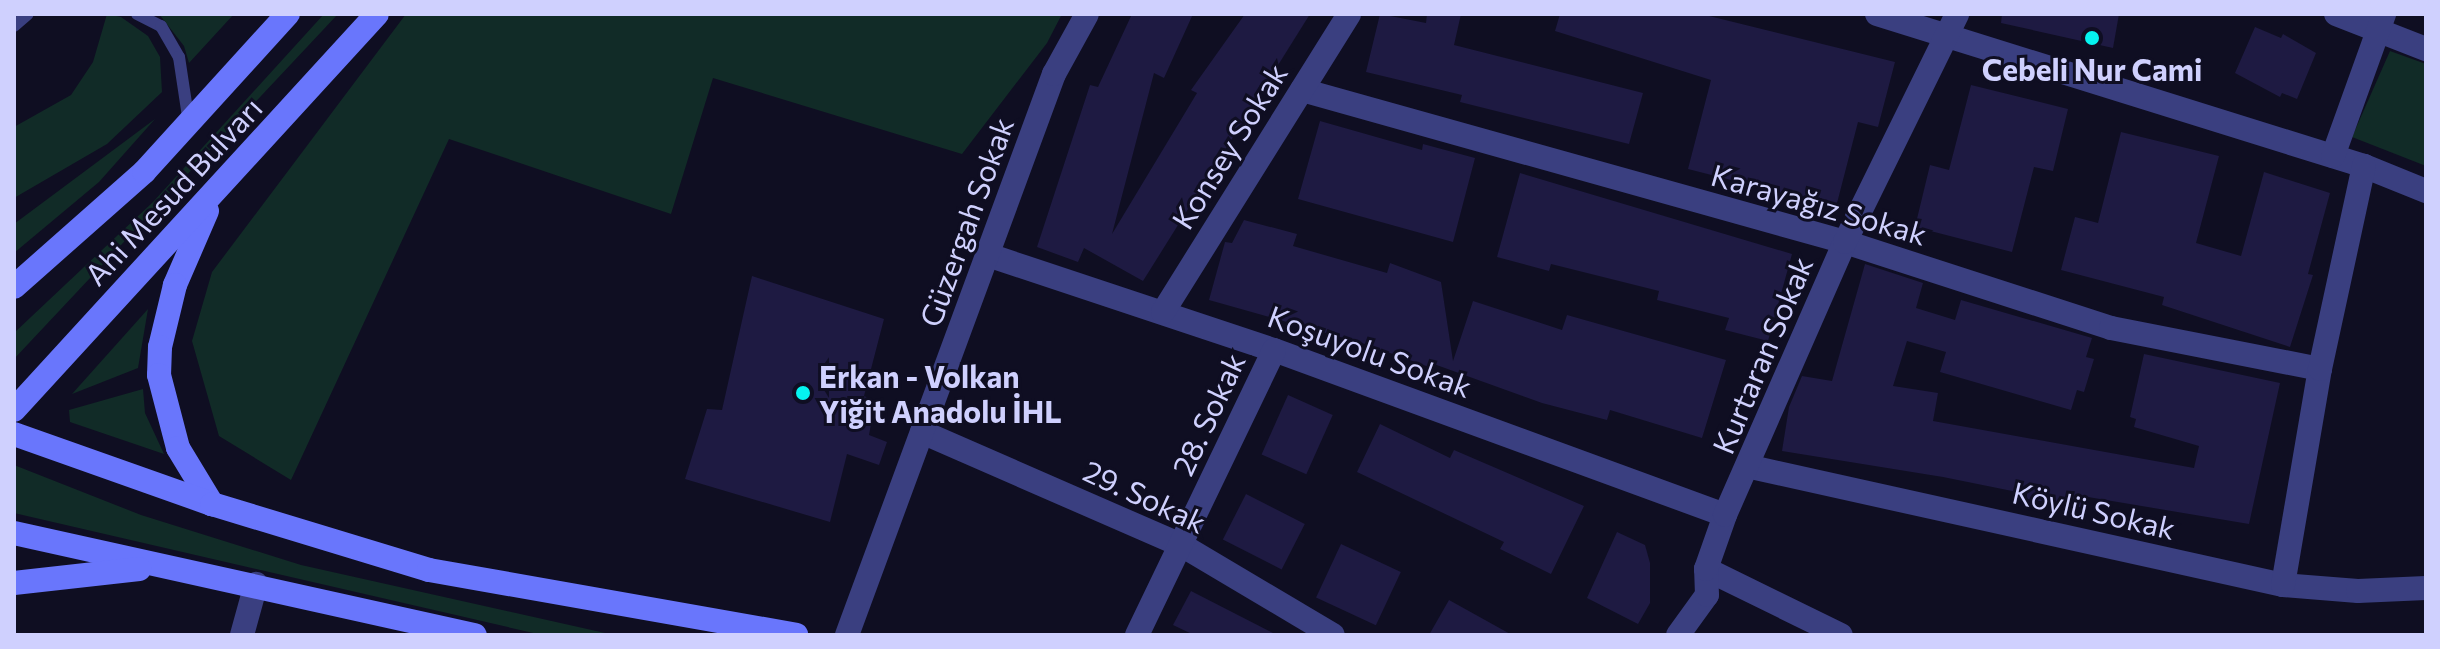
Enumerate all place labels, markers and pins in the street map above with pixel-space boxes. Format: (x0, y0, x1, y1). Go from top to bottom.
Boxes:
marker: Cebeli Nur Cami (2083, 29, 2101, 47)
place label: Cebeli Nur Cami (1982, 51, 2202, 87)
place label: Erkan - Volkan Yiğit Anadolu İHL (819, 358, 1062, 428)
marker: Erkan - Volkan Yiğit Anadolu İHL (794, 384, 812, 402)

